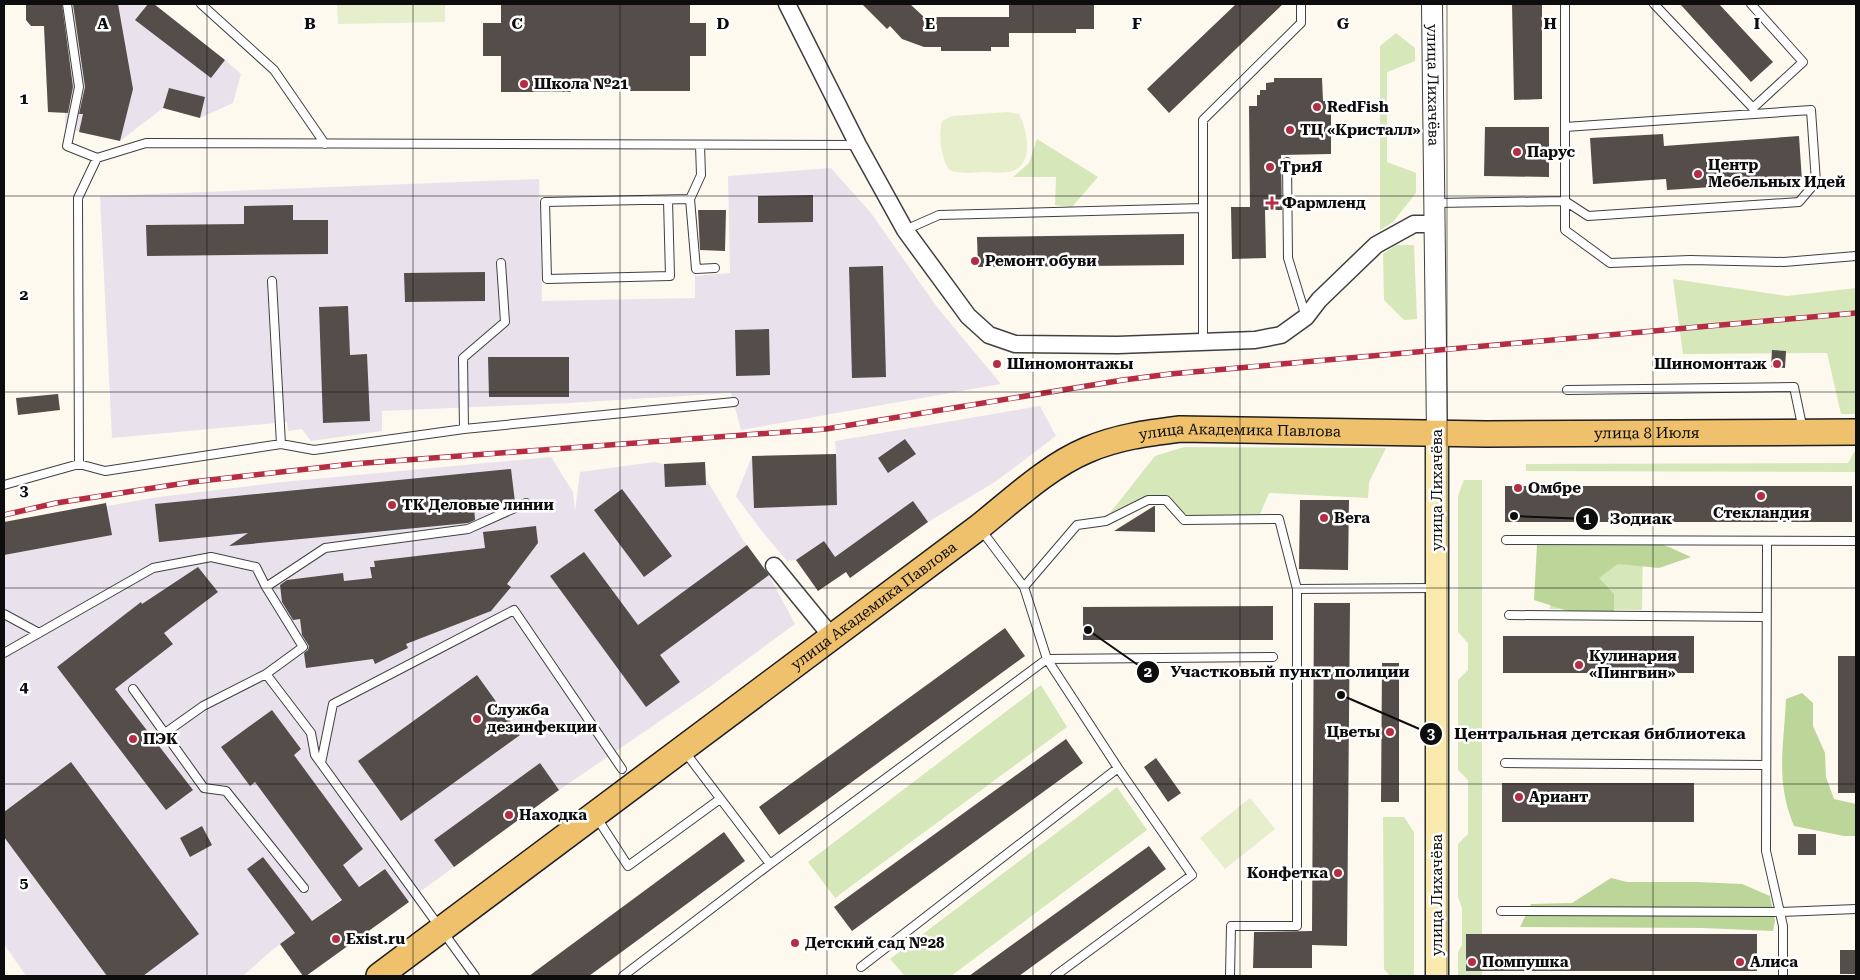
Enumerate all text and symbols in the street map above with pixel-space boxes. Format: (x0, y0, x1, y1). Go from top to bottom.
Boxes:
text: A (97, 14, 109, 33)
text: B (304, 14, 316, 33)
text: C (511, 14, 523, 33)
text: D (717, 14, 730, 33)
text: E (925, 14, 935, 33)
text: F (1132, 14, 1142, 33)
text: G (1337, 14, 1350, 33)
text: H (1543, 14, 1557, 33)
text: I (1754, 14, 1760, 33)
street label: улица Лихачёва (1423, 24, 1443, 146)
place label: Школа №21 (534, 75, 629, 93)
marker: Школа №21 (518, 78, 530, 90)
text: 1 (20, 89, 29, 108)
place label: RedFish (1327, 98, 1389, 116)
marker: RedFish (1311, 101, 1323, 113)
place label: ТЦ «Кристалл» (1300, 121, 1421, 139)
marker: ТЦ «Кристалл» (1284, 124, 1296, 136)
place label: Парус (1527, 143, 1576, 161)
marker: Парус (1511, 146, 1523, 158)
place label: Центр Мебельных Идей (1708, 156, 1845, 191)
place label: ТриЯ (1280, 158, 1323, 176)
marker: ТриЯ (1264, 161, 1276, 173)
marker: Центр Мебельных Идей (1692, 168, 1704, 180)
place label: Фармленд (1282, 194, 1366, 212)
marker: Фармленд (1266, 197, 1278, 209)
place label: Ремонт обуви (985, 252, 1097, 270)
marker: Ремонт обуви (969, 255, 981, 267)
text: 2 (20, 285, 29, 304)
place label: Шиномонтажы (1007, 355, 1134, 373)
place label: Шиномонтаж (1654, 355, 1768, 373)
marker: Шиномонтажы (991, 358, 1003, 370)
marker: Шиномонтаж (1771, 358, 1783, 370)
street label: улица Академика Павлова (1137, 420, 1341, 444)
street label: улица 8 Июля (1594, 424, 1700, 442)
street label: улица Лихачёва (1428, 429, 1446, 551)
place label: Омбре (1528, 479, 1581, 497)
text: 3 (20, 481, 29, 500)
marker: Омбре (1512, 482, 1524, 494)
marker: Стекландия (1755, 490, 1767, 502)
place label: ТК Деловые линии (402, 496, 554, 514)
marker: ТК Деловые линии (386, 499, 398, 511)
callout: Зодиак (1575, 503, 1682, 534)
place label: Стекландия (1713, 504, 1810, 522)
place label: Вега (1334, 509, 1370, 527)
text: Зодиак (1610, 509, 1672, 528)
text: 1 (1583, 510, 1592, 528)
marker: Вега (1318, 512, 1330, 524)
street label: улица Академика Павлова (787, 538, 960, 674)
place label: Кулинария «Пингвин» (1589, 647, 1677, 682)
callout: Участковый пункт полиции (1135, 656, 1419, 687)
marker: Кулинария «Пингвин» (1573, 659, 1585, 671)
text: Участковый пункт полиции (1170, 662, 1410, 681)
text: 2 (1144, 663, 1152, 681)
text: 4 (20, 677, 29, 696)
place label: Служба дезинфекции (487, 701, 597, 736)
marker: Служба дезинфекции (471, 713, 483, 725)
callout: Центральная детская библиотека (1419, 718, 1755, 749)
place label: Цветы (1327, 723, 1380, 741)
text: Центральная детская библиотека (1454, 724, 1746, 743)
text: 3 (1427, 725, 1436, 743)
marker: Цветы (1384, 726, 1396, 738)
place label: ПЭК (143, 730, 178, 748)
marker: ПЭК (127, 733, 139, 745)
place label: Ариант (1529, 788, 1588, 806)
marker: Ариант (1513, 791, 1525, 803)
place label: Находка (519, 806, 587, 824)
marker: Находка (503, 809, 515, 821)
street label: улица Лихачёва (1428, 834, 1446, 956)
place label: Конфетка (1247, 864, 1328, 882)
marker: Конфетка (1332, 867, 1344, 879)
text: 5 (20, 873, 29, 892)
place label: Exist.ru (346, 930, 405, 948)
marker: Exist.ru (330, 933, 342, 945)
place label: Детский сад №28 (805, 934, 945, 952)
marker: Детский сад №28 (789, 937, 801, 949)
place label: Помпушка (1482, 953, 1569, 971)
place label: Алиса (1750, 953, 1798, 971)
marker: Помпушка (1466, 956, 1478, 968)
marker: Алиса (1734, 956, 1746, 968)

